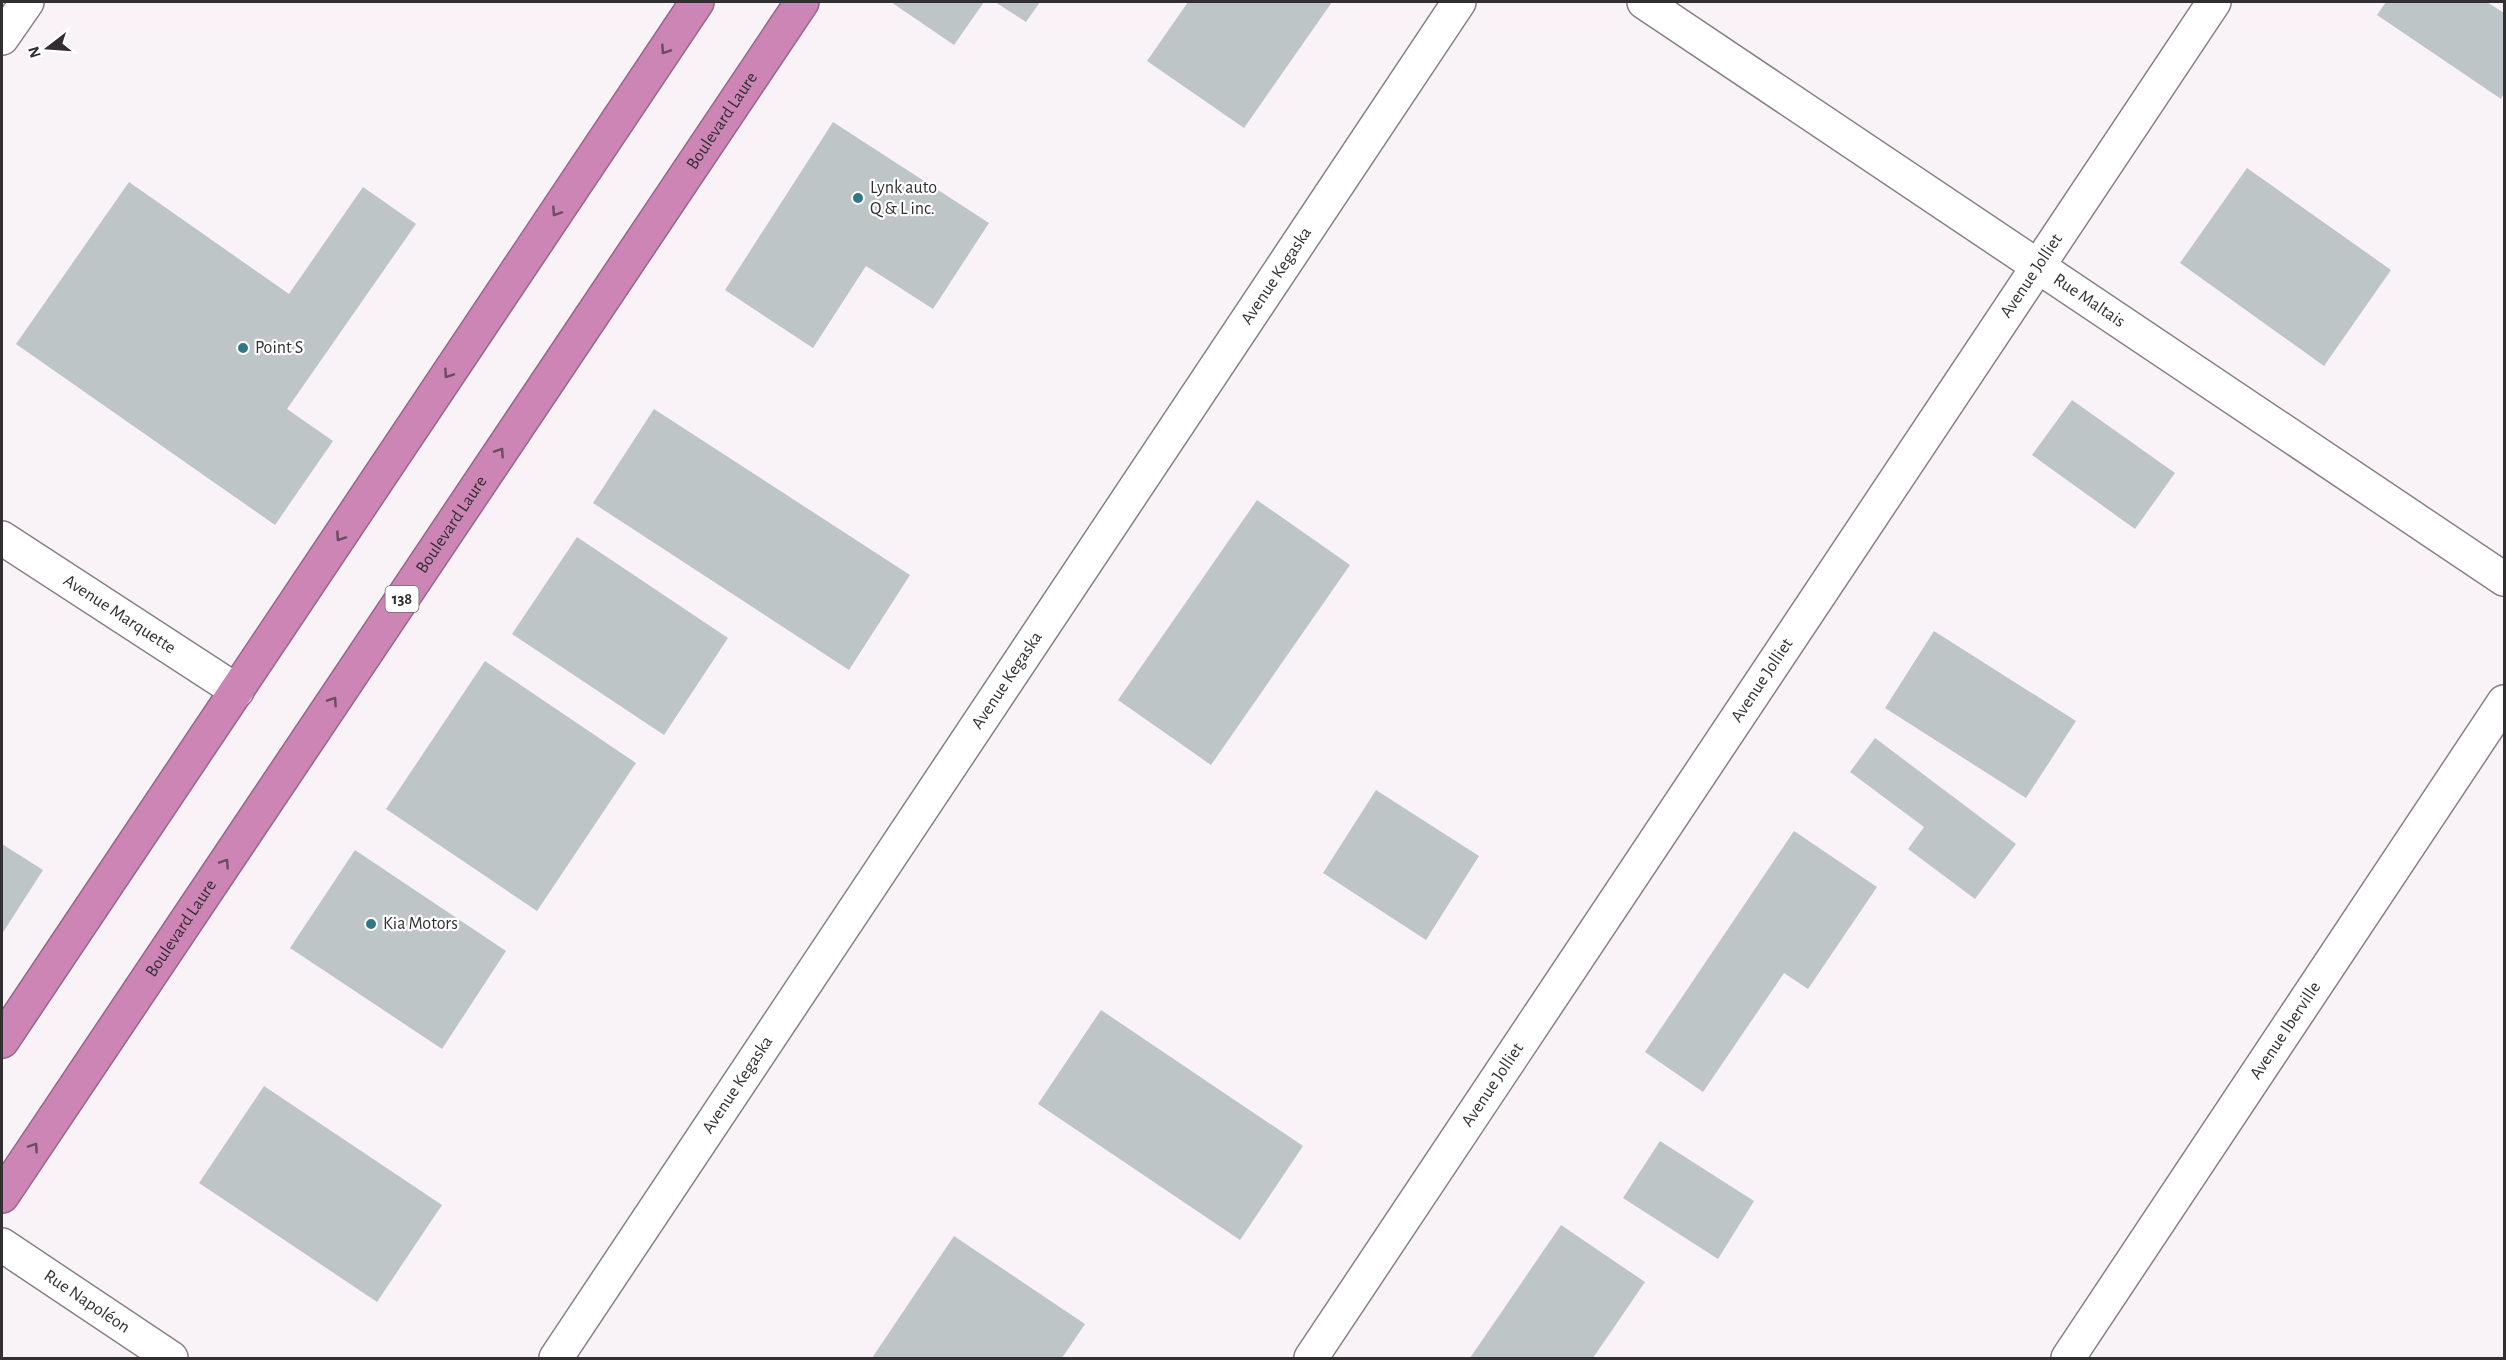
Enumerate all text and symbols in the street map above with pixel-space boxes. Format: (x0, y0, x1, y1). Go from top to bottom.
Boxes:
north arrow (18, 18, 78, 78)
one-way arrow (661, 43, 672, 54)
text: N (25, 44, 44, 60)
street label: Boulevard Laure (683, 69, 761, 173)
place label: Lynk auto Q & L inc. (870, 179, 937, 218)
marker: Lynk auto Q & L inc. (851, 191, 865, 205)
one-way arrow (553, 206, 564, 217)
street label: Avenue Kegaska (1238, 224, 1315, 328)
street label: Avenue Jolliet (1997, 230, 2066, 321)
street label: Rue Maltais (2050, 270, 2128, 331)
place label: Point S (255, 339, 303, 357)
marker: Point S (236, 341, 250, 355)
one-way arrow (444, 368, 455, 379)
one-way arrow (493, 448, 504, 459)
street label: Boulevard Laure (413, 473, 491, 577)
one-way arrow (336, 530, 347, 541)
street label: Avenue Marquette (60, 571, 179, 657)
road number: 138 (386, 586, 418, 612)
street label: Avenue Kegaska (968, 629, 1046, 732)
street label: Avenue Jolliet (1728, 635, 1797, 726)
one-way arrow (326, 697, 337, 708)
one-way arrow (217, 859, 228, 870)
street label: Boulevard Laure (142, 877, 220, 980)
place label: Kia Motors (383, 915, 458, 933)
marker: Kia Motors (364, 917, 378, 931)
street label: Avenue Iberville (2247, 979, 2324, 1083)
street label: Avenue Kegaska (699, 1033, 777, 1137)
street label: Avenue Jolliet (1458, 1039, 1527, 1130)
one-way arrow (27, 1143, 38, 1154)
street label: Rue Napoléon (41, 1267, 133, 1337)

